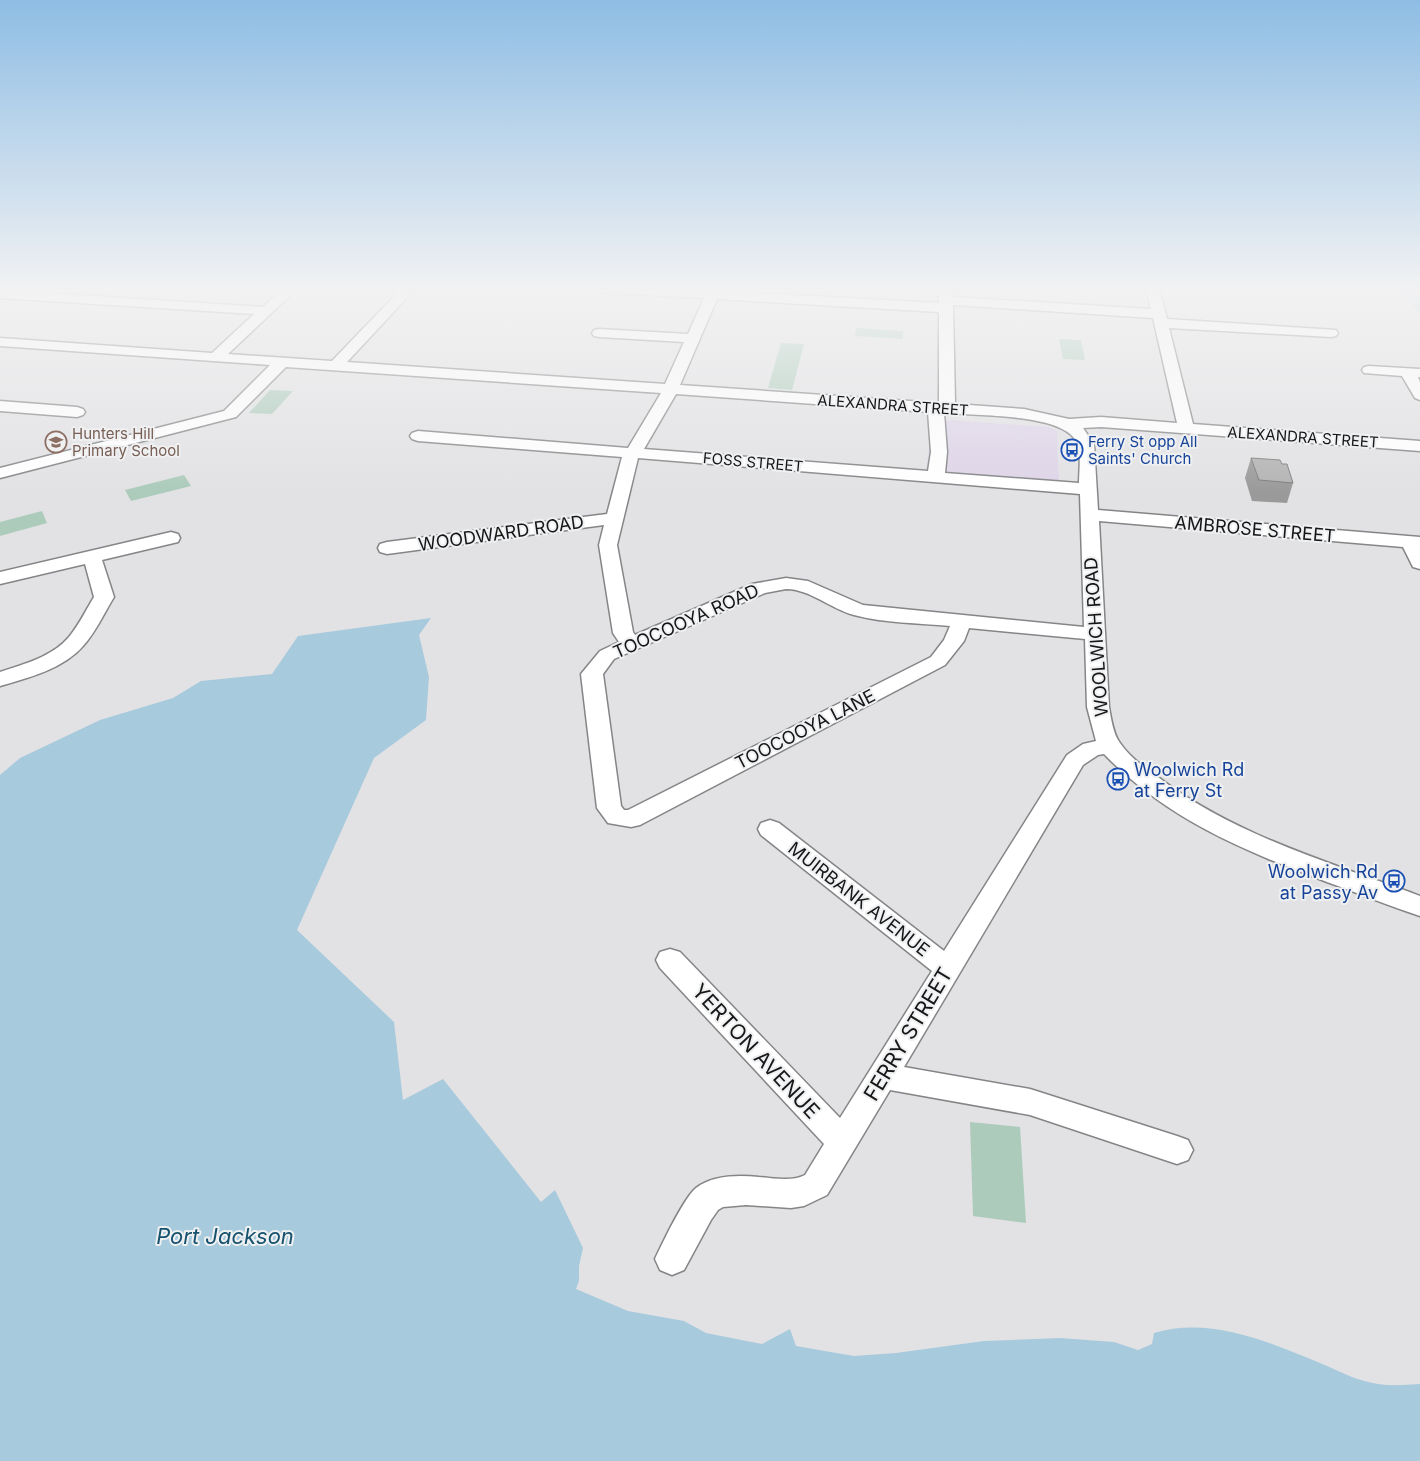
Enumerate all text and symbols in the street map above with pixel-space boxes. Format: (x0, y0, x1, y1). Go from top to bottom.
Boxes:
street label: ALEXANDRA STREET (817, 390, 969, 420)
street label: ALEXANDRA STREET (1227, 422, 1379, 452)
place label: Hunters Hill Primary School (72, 424, 180, 460)
school or university icon: Hunters Hill Primary School (44, 430, 68, 454)
place label: Ferry St opp All Saints' Church (1088, 432, 1197, 468)
bus stop icon: Ferry St opp All Saints' Church (1060, 438, 1084, 462)
street label: FOSS STREET (702, 448, 804, 476)
street label: WOODWARD ROAD (417, 511, 585, 555)
street label: AMBROSE STREET (1174, 512, 1336, 546)
street label: WOOLWICH ROAD (1080, 557, 1112, 717)
street label: TOOCOOYA ROAD (610, 579, 762, 663)
street label: TOOCOOYA LANE (732, 685, 878, 773)
place label: Woolwich Rd at Ferry St (1134, 759, 1244, 801)
bus stop icon: Woolwich Rd at Ferry St (1106, 767, 1130, 791)
street label: MUIRBANK AVENUE (784, 837, 934, 961)
place label: Woolwich Rd at Passy Av (1268, 861, 1378, 903)
bus stop icon: Woolwich Rd at Passy Av (1382, 869, 1406, 893)
street label: FERRY STREET (858, 963, 958, 1105)
street label: YERTON AVENUE (687, 978, 825, 1124)
water label: Port Jackson (156, 1223, 294, 1249)

